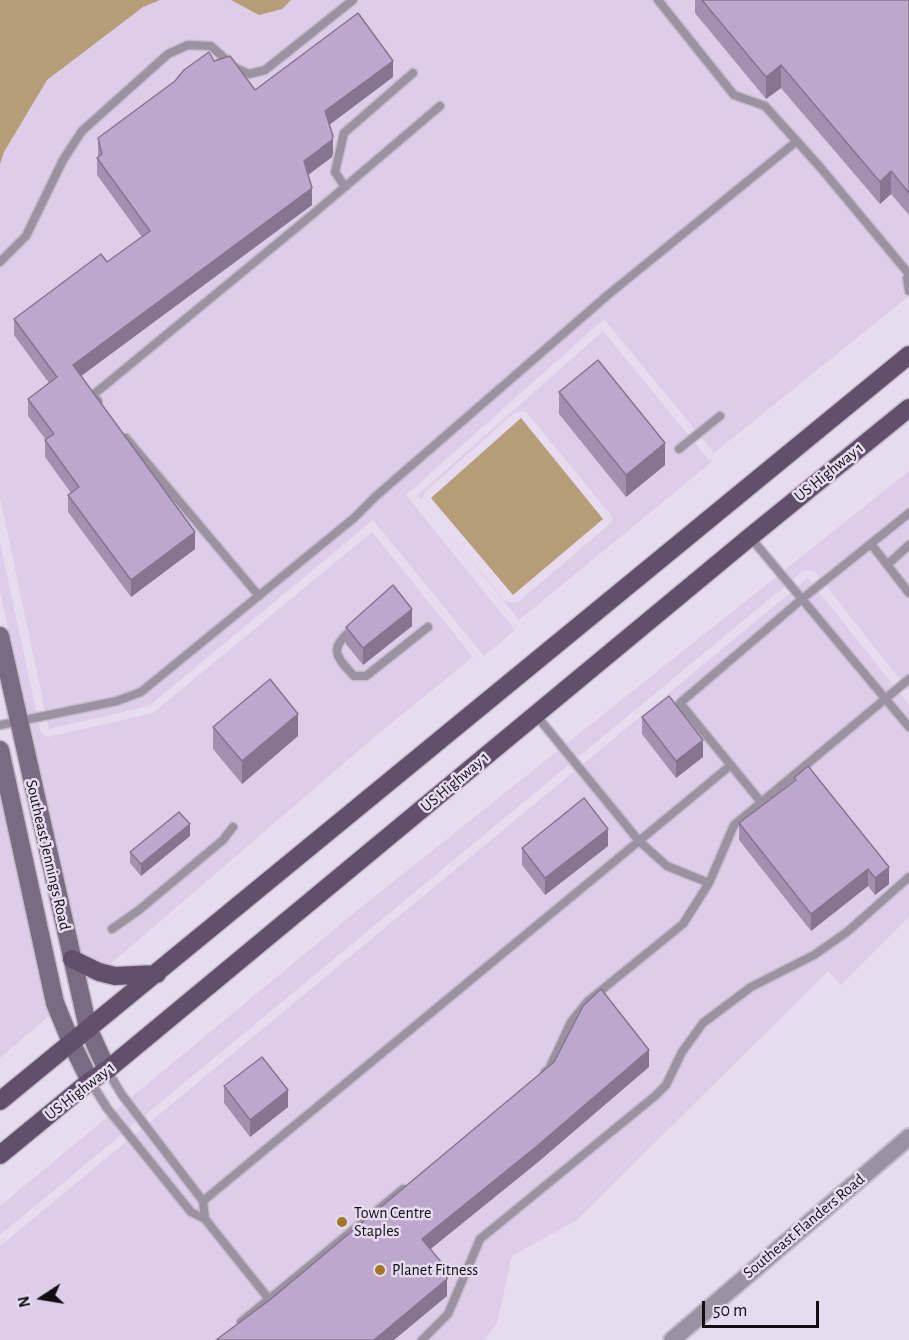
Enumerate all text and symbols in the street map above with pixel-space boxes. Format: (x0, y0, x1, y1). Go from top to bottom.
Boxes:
street label: US Highway 1 (791, 438, 867, 506)
street label: US Highway 1 (417, 748, 493, 816)
street label: Southeast Jennings Road (21, 778, 75, 932)
street label: US Highway 1 (41, 1058, 119, 1124)
street label: Southeast Flanders Road (739, 1170, 869, 1282)
place label: Town Centre Staples (354, 1203, 431, 1241)
marker: Town Centre Staples (335, 1215, 349, 1229)
place label: Planet Fitness (392, 1260, 478, 1280)
marker: Planet Fitness (373, 1263, 387, 1277)
north arrow (12, 1268, 72, 1328)
scale bar (705, 1289, 822, 1327)
text: N (15, 1295, 33, 1309)
text: 50 m (713, 1302, 747, 1320)

